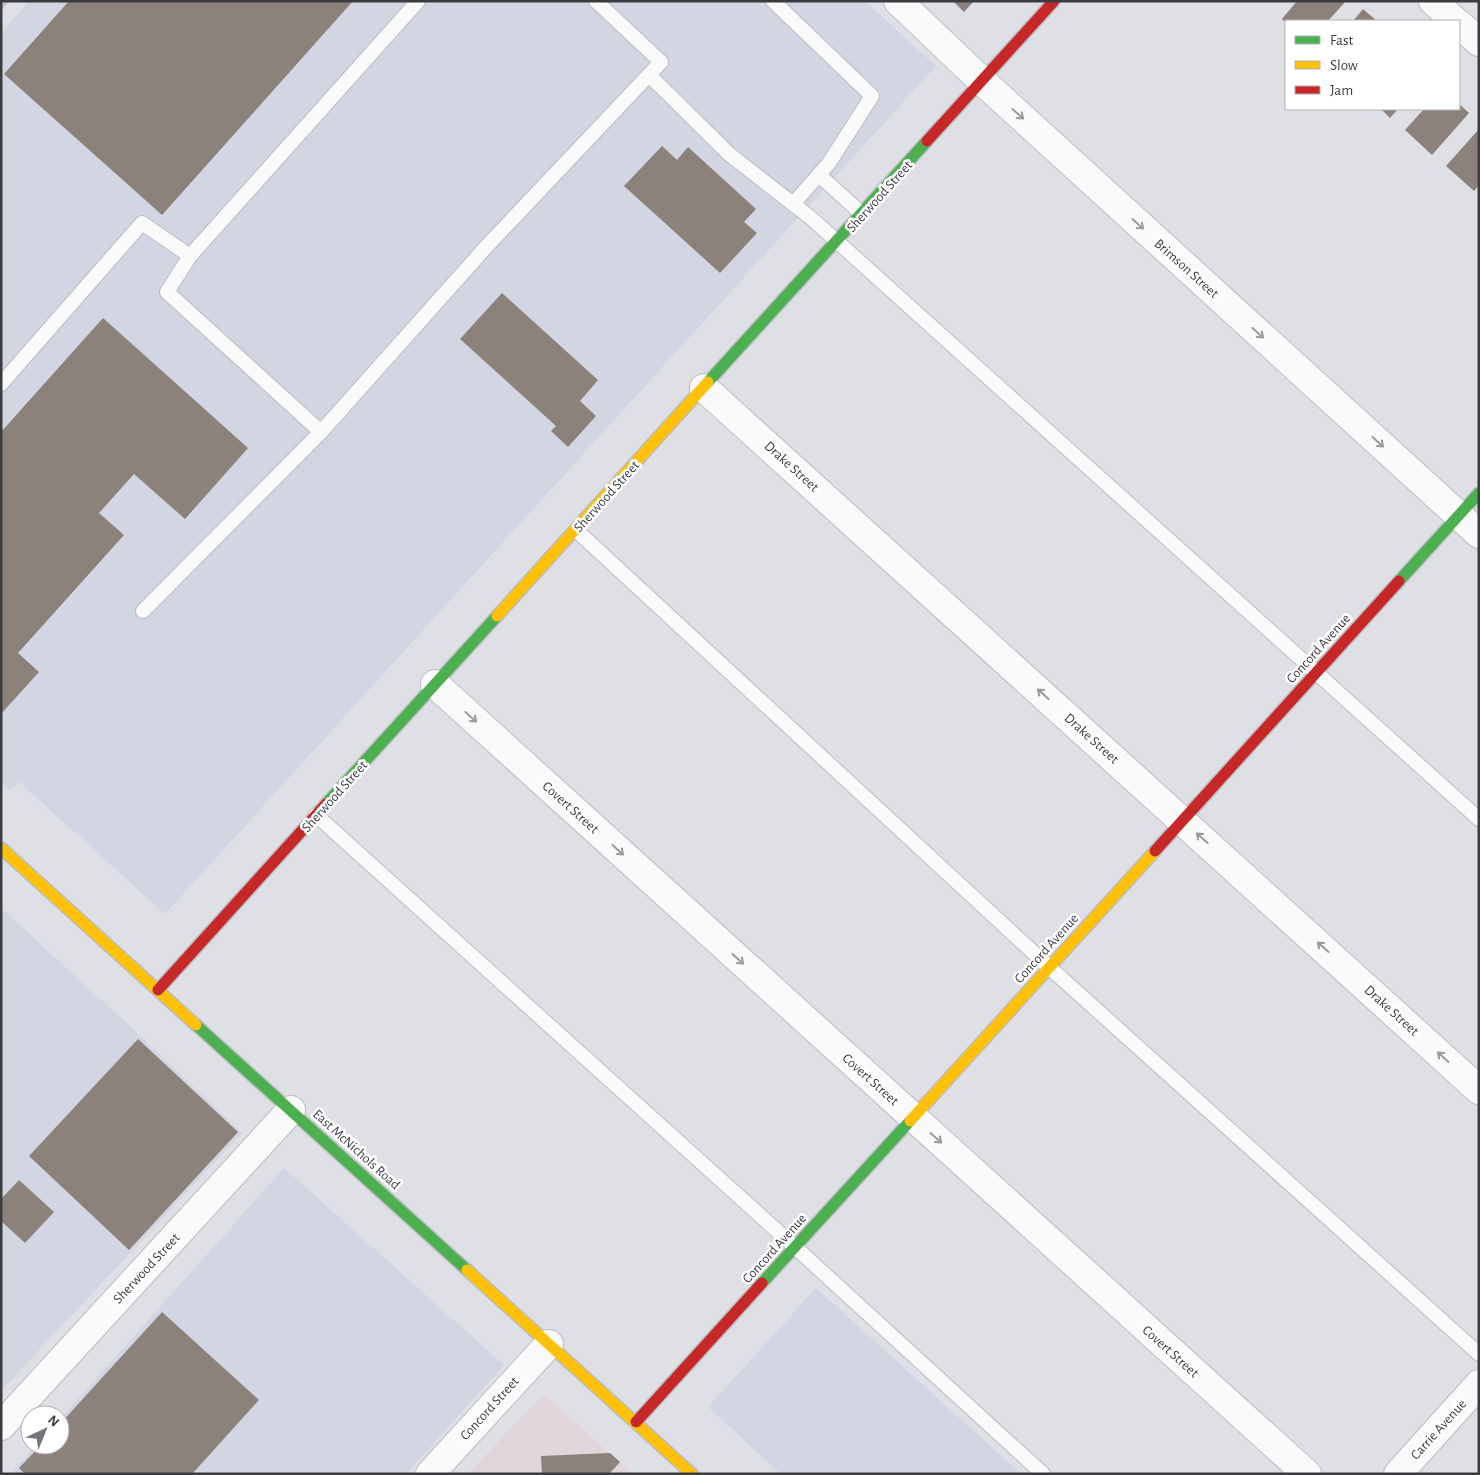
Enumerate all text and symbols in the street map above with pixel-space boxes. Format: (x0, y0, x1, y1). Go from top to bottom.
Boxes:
legend (1285, 20, 1460, 110)
text: Fast (1330, 33, 1354, 48)
text: Slow (1330, 58, 1358, 73)
text: Jam (1330, 83, 1353, 98)
one-way arrow (1012, 108, 1024, 120)
street label: Sherwood Street (844, 158, 916, 235)
one-way arrow (1132, 218, 1145, 229)
street label: Brimson Street (1152, 236, 1221, 301)
one-way arrow (1252, 327, 1265, 339)
one-way arrow (1372, 436, 1385, 448)
street label: Drake Street (761, 439, 822, 495)
street label: Sherwood Street (571, 458, 643, 535)
street label: Concord Avenue (1284, 611, 1353, 686)
one-way arrow (1037, 688, 1050, 700)
one-way arrow (465, 711, 478, 723)
street label: Drake Street (1061, 711, 1122, 767)
street label: Sherwood Street (299, 758, 371, 835)
street label: Covert Street (540, 779, 601, 837)
one-way arrow (1196, 832, 1209, 844)
one-way arrow (611, 844, 624, 856)
street label: Concord Avenue (1012, 911, 1081, 986)
one-way arrow (1316, 942, 1329, 953)
one-way arrow (732, 953, 745, 965)
street label: Drake Street (1361, 983, 1422, 1039)
street label: Covert Street (840, 1051, 901, 1109)
one-way arrow (1436, 1051, 1449, 1063)
street label: East McNichols Road (310, 1107, 403, 1192)
one-way arrow (930, 1132, 943, 1144)
street label: Concord Avenue (740, 1211, 809, 1286)
street label: Sherwood Street (111, 1230, 183, 1307)
street label: Covert Street (1140, 1323, 1201, 1381)
street label: Concord Street (458, 1374, 522, 1443)
street label: Carrie Avenue (1408, 1397, 1469, 1462)
north arrow (20, 1405, 70, 1455)
text: N (45, 1413, 62, 1430)

